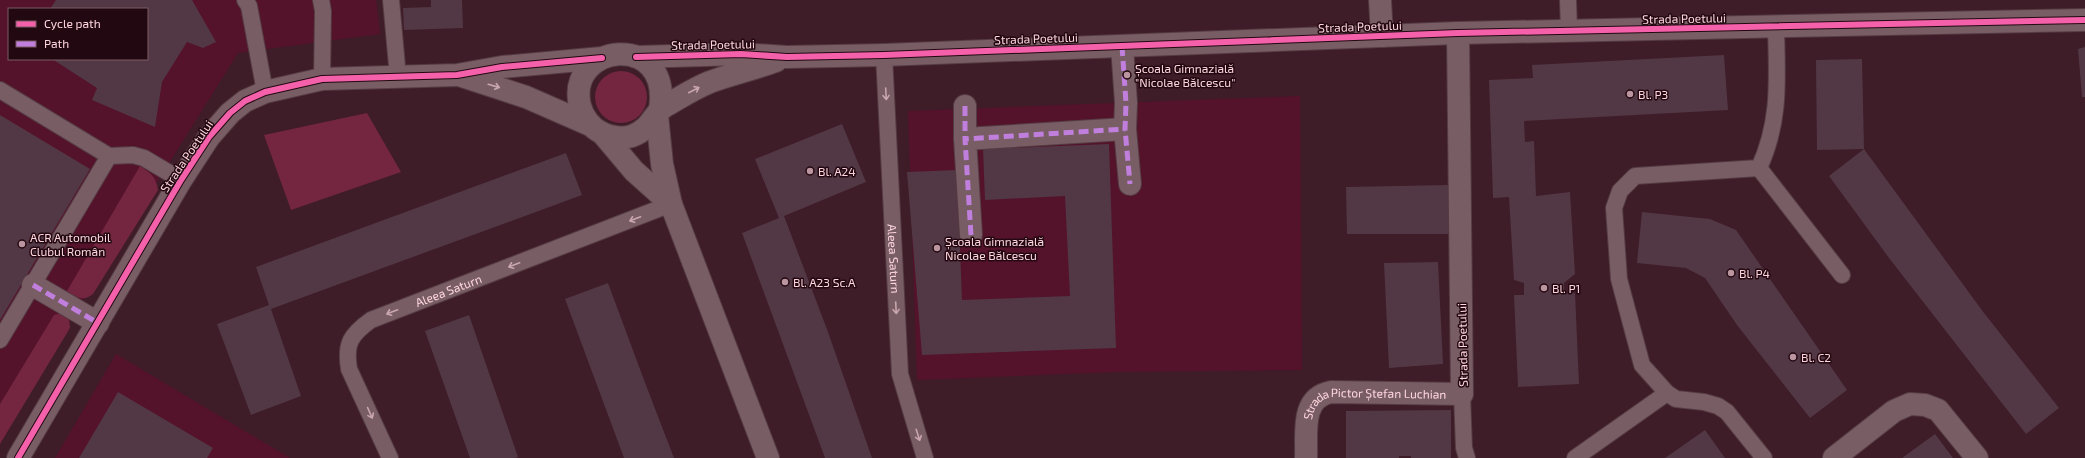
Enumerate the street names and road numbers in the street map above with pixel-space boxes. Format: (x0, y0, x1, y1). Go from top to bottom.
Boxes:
street label: Strada Poetului (1642, 10, 1726, 26)
street label: Strada Poetului (1318, 18, 1402, 34)
street label: Strada Poetului (994, 30, 1078, 46)
street label: Strada Poetului (671, 36, 755, 52)
street label: Strada Poetului (157, 117, 215, 195)
street label: Aleea Saturn (885, 224, 903, 294)
street label: Aleea Saturn (413, 271, 483, 309)
street label: Strada Poetului (1454, 303, 1470, 387)
street label: Strada Pictor Ștefan Luchian (1300, 385, 1446, 421)

